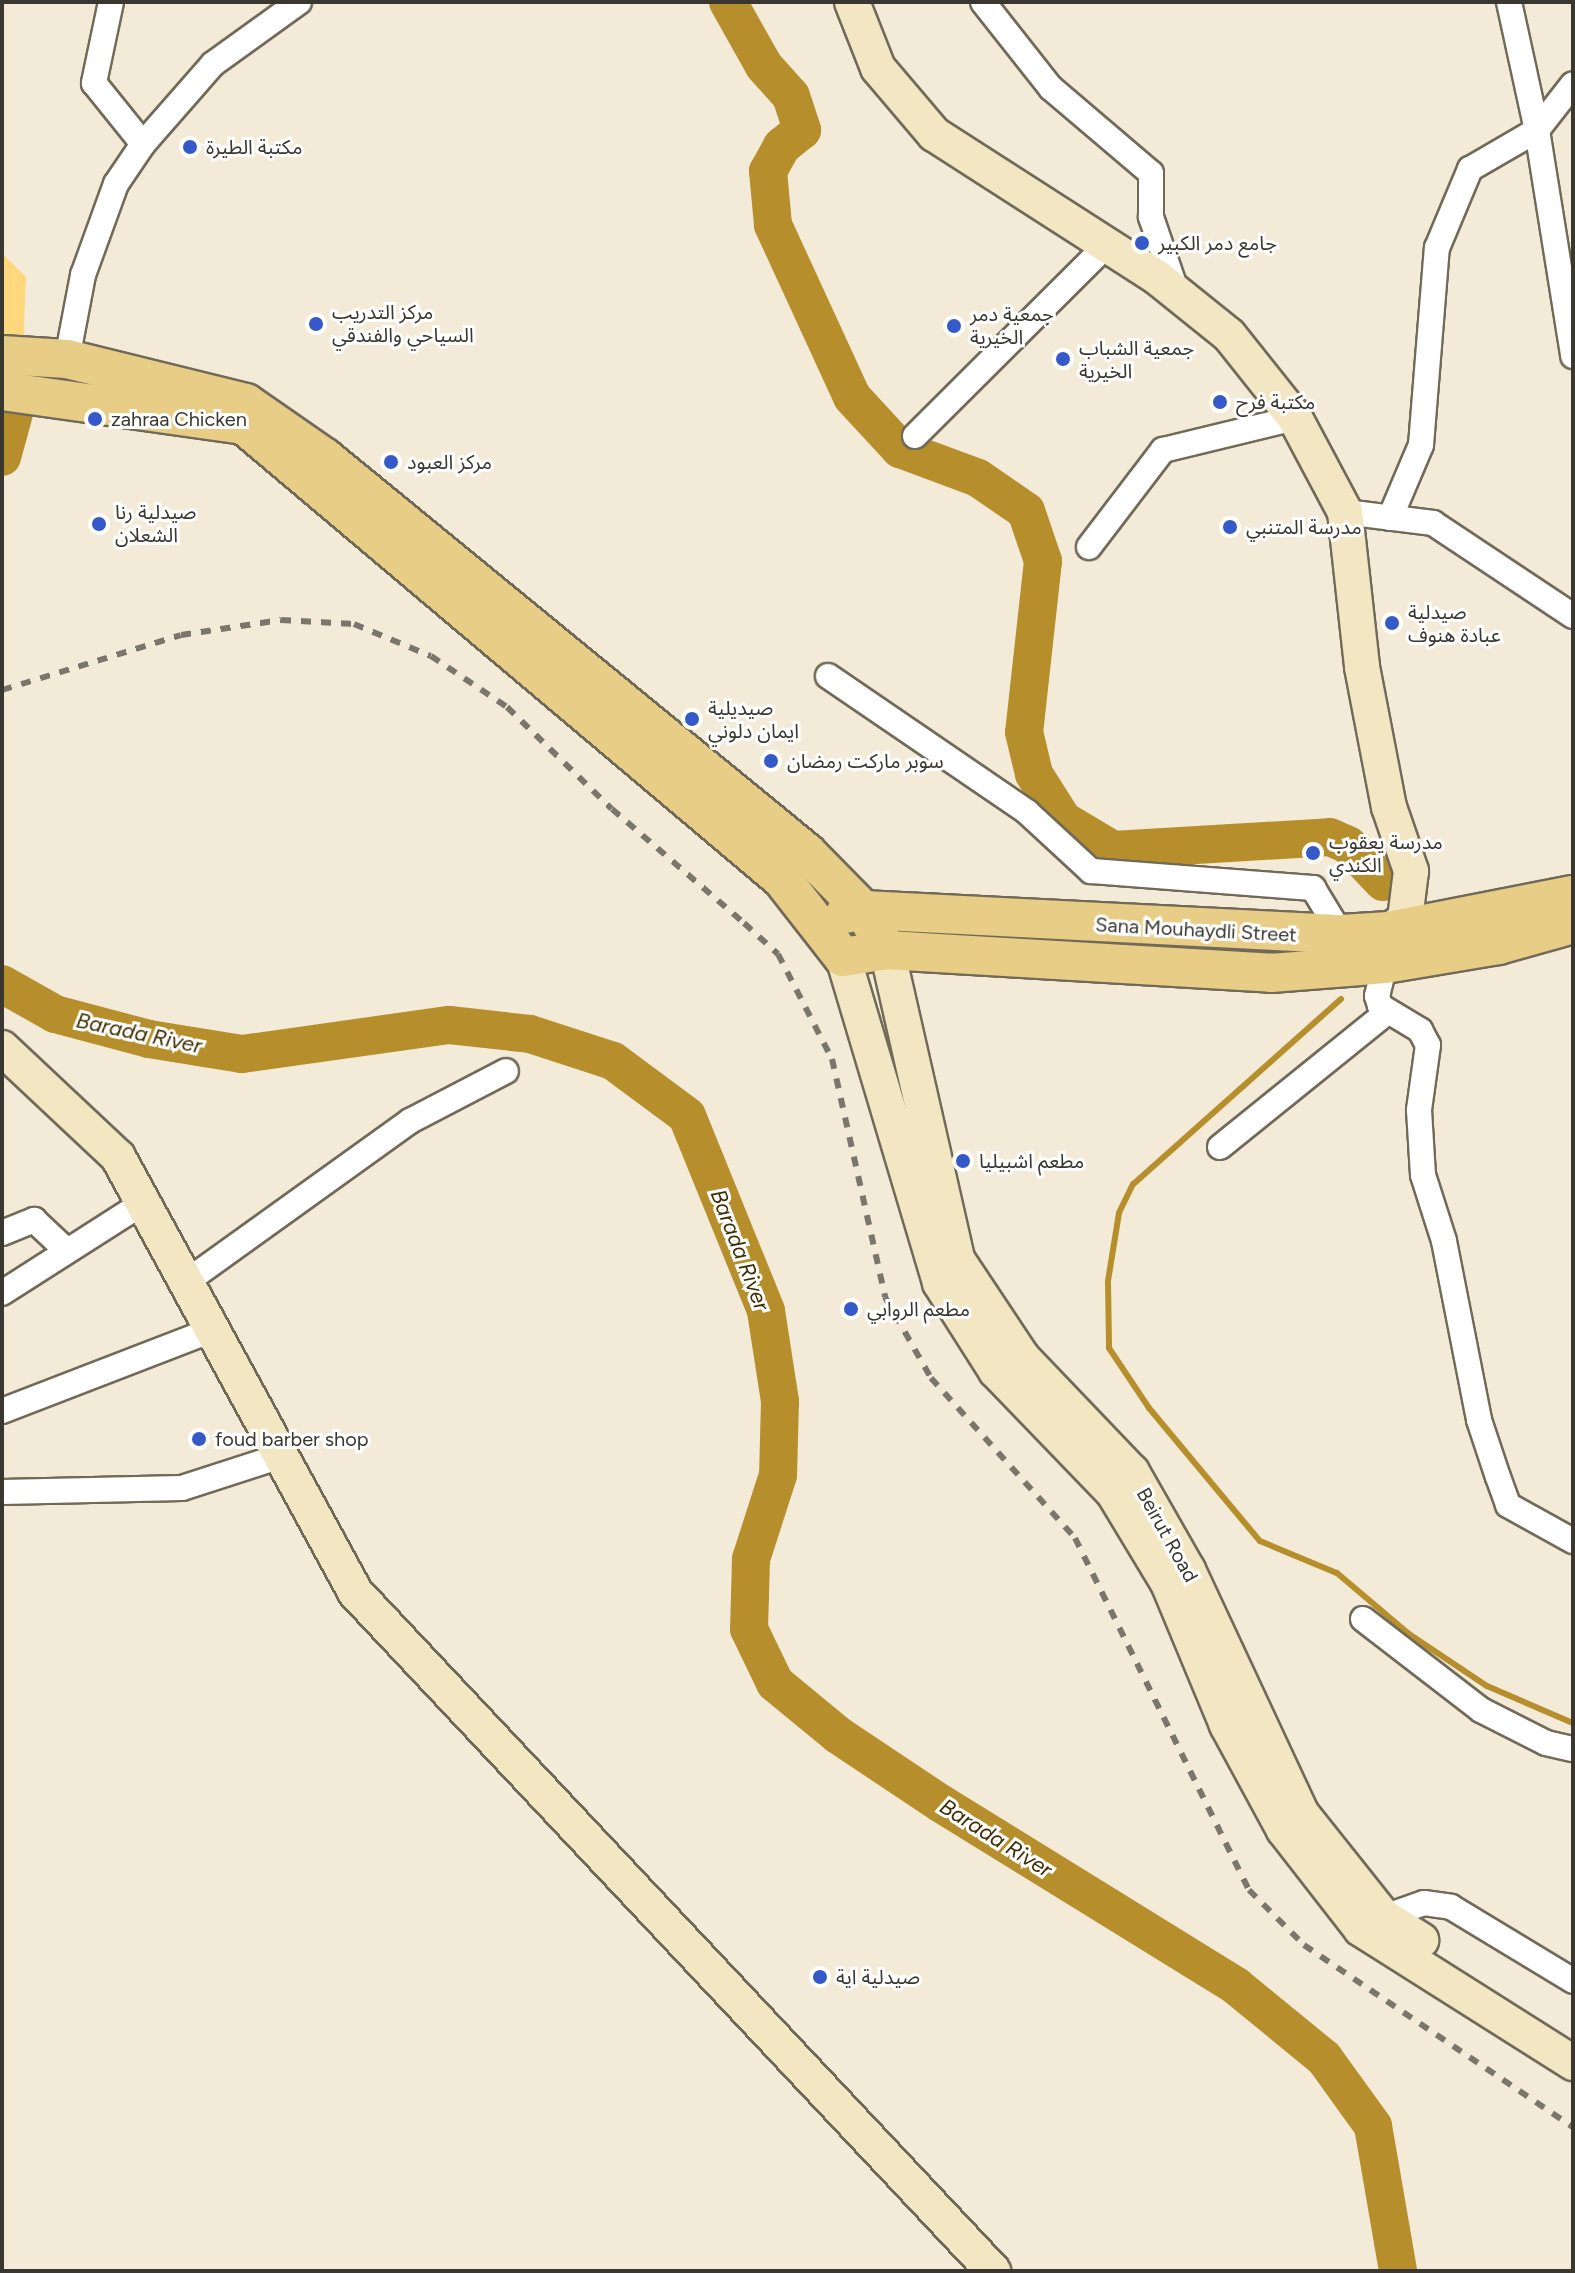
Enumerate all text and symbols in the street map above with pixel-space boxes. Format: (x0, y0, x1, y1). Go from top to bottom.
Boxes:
place label: مكتبة الطيرة (206, 135, 302, 159)
marker: مكتبة الطيرة (181, 138, 199, 156)
place label: جامع دمر الكبير (1158, 231, 1277, 255)
marker: جامع دمر الكبير (1133, 234, 1151, 252)
place label: مركز التدريب السياحي والفندقي (332, 300, 474, 347)
place label: جمعية دمر الخيرية (970, 302, 1054, 349)
marker: مركز التدريب السياحي والفندقي (307, 315, 325, 333)
marker: جمعية دمر الخيرية (945, 317, 963, 335)
place label: جمعية الشباب الخيرية (1079, 336, 1194, 383)
marker: جمعية الشباب الخيرية (1054, 350, 1072, 368)
place label: مكتبة فرح (1236, 390, 1315, 414)
marker: مكتبة فرح (1211, 393, 1229, 411)
place label: zahraa Chicken (111, 407, 247, 431)
marker: zahraa Chicken (86, 410, 104, 428)
place label: مركز العبود (407, 450, 492, 474)
marker: مركز العبود (382, 453, 400, 471)
place label: صيدلية رنا الشعلان (115, 500, 196, 547)
marker: صيدلية رنا الشعلان (90, 515, 108, 533)
place label: مدرسة المتنبي (1246, 515, 1362, 539)
marker: مدرسة المتنبي (1221, 518, 1239, 536)
place label: صيدلية عبادة هنوف (1408, 600, 1501, 647)
marker: صيدلية عبادة هنوف (1383, 614, 1401, 632)
place label: صيديلية ايمان دلوني (708, 696, 799, 743)
marker: صيديلية ايمان دلوني (683, 710, 701, 728)
place label: سوبر ماركت رمضان (787, 749, 944, 773)
marker: سوبر ماركت رمضان (762, 752, 780, 770)
place label: مدرسة يعقوب الكندي (1329, 830, 1443, 877)
marker: مدرسة يعقوب الكندي (1304, 844, 1322, 862)
street label: Sana Mouhaydli Street (1095, 913, 1297, 947)
water label: Barada River (74, 1007, 204, 1059)
place label: مطعم اشبيليا (979, 1149, 1084, 1173)
marker: مطعم اشبيليا (954, 1152, 972, 1170)
water label: Barada River (705, 1186, 775, 1314)
place label: مطعم الروابي (867, 1297, 970, 1321)
marker: مطعم الروابي (842, 1300, 860, 1318)
place label: foud barber shop (215, 1427, 369, 1451)
marker: foud barber shop (190, 1430, 208, 1448)
street label: Beirut Road (1131, 1484, 1203, 1586)
water label: Barada River (935, 1793, 1057, 1883)
place label: صيدلية اية (836, 1965, 920, 1989)
marker: صيدلية اية (811, 1968, 829, 1986)

